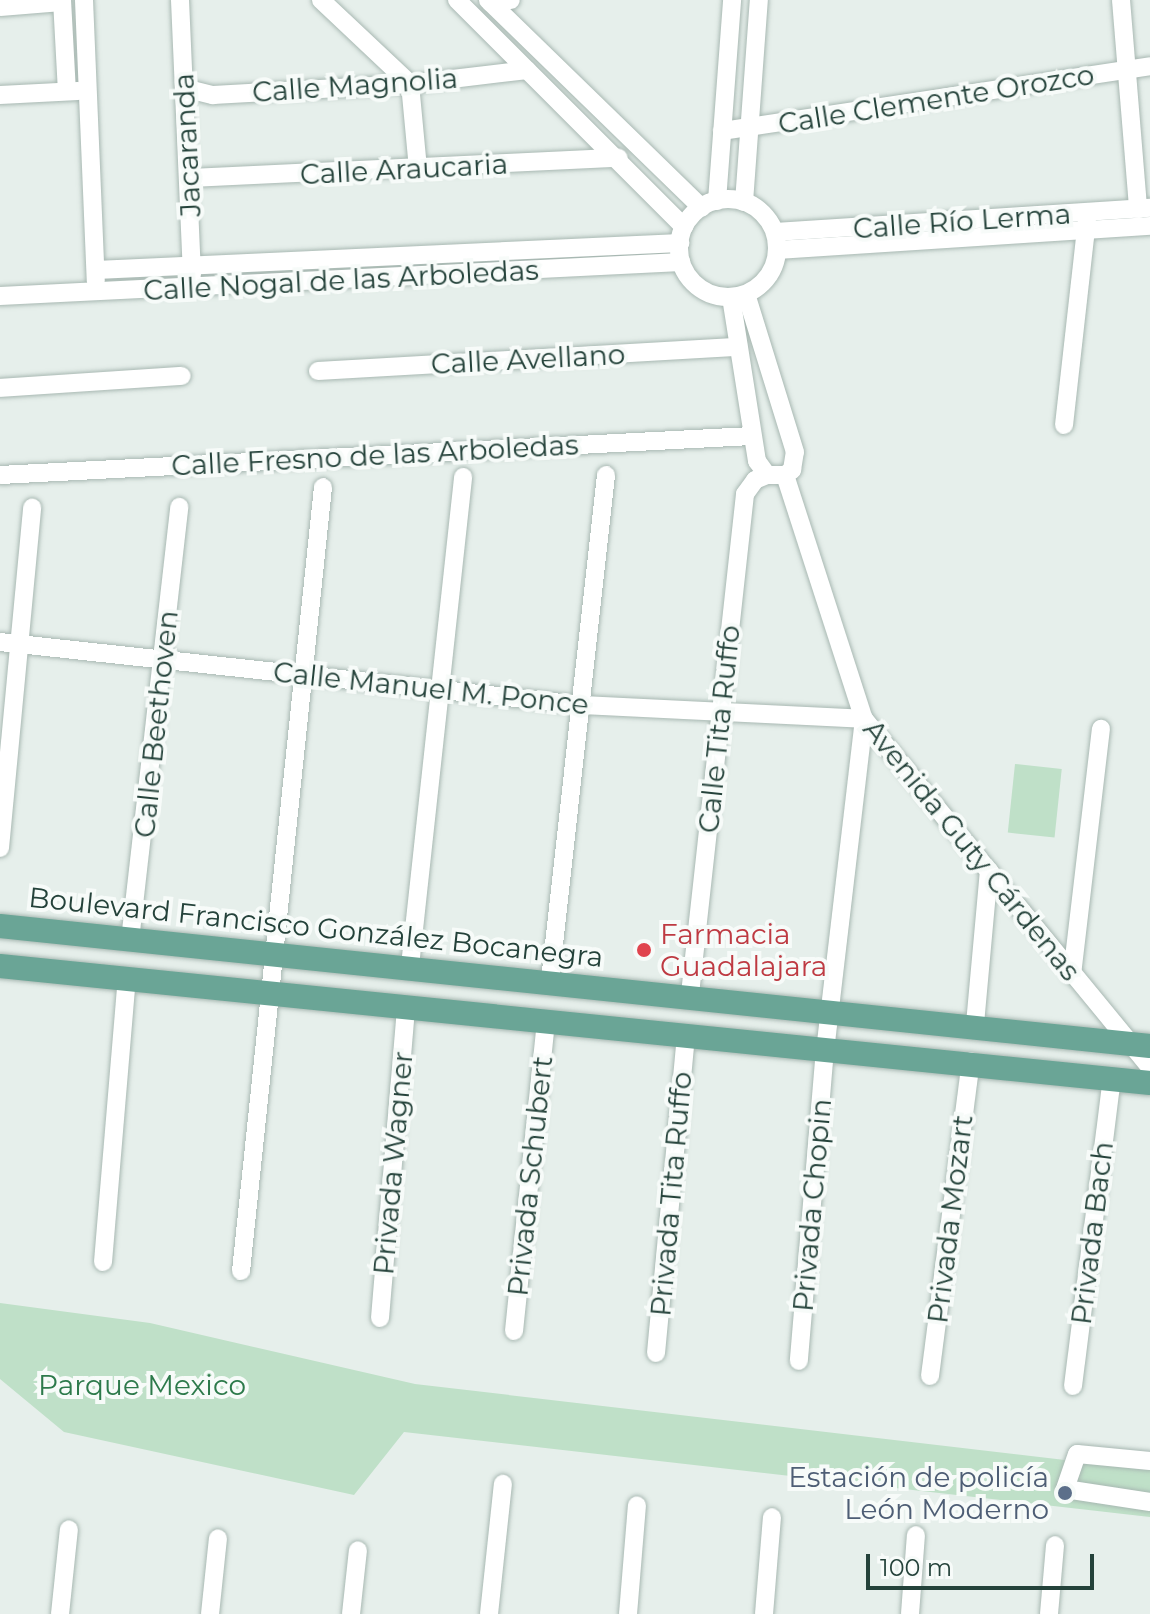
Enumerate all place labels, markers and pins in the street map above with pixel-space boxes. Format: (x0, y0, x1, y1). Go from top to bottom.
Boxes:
place label: Farmacia Guadalajara (660, 917, 827, 983)
marker: Farmacia Guadalajara (635, 941, 653, 959)
place label: Estación de policía León Moderno (788, 1460, 1049, 1526)
marker: Estación de policía León Moderno (1056, 1484, 1074, 1502)

